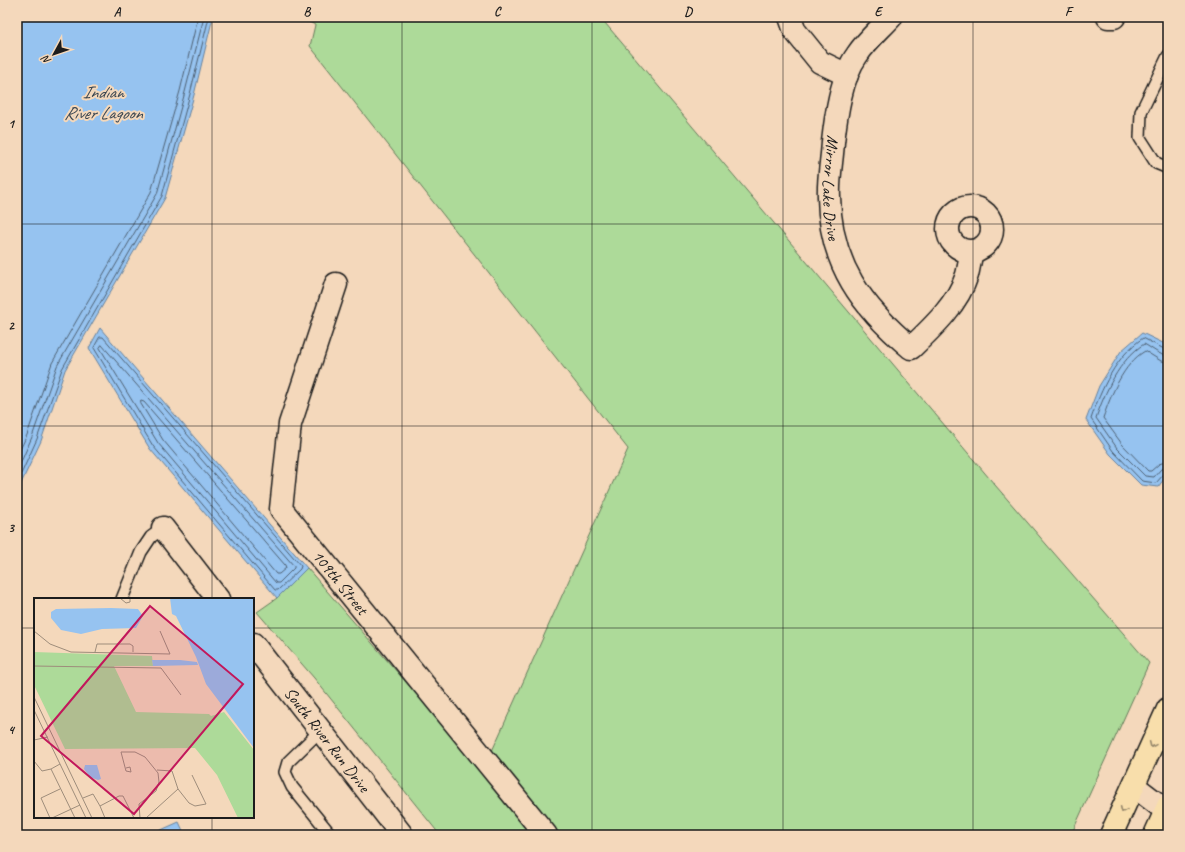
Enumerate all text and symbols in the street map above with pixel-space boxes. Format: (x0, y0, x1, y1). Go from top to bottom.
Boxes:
text: A (114, 4, 122, 20)
text: B (304, 4, 312, 20)
text: C (494, 4, 502, 20)
text: D (684, 4, 693, 20)
text: E (875, 4, 884, 20)
text: F (1065, 4, 1074, 20)
north arrow (34, 34, 74, 74)
text: N (37, 52, 54, 68)
water label: Indian River Lagoon (64, 81, 144, 124)
text: 1 (8, 116, 16, 132)
street label: Mirror Lake Drive (818, 134, 844, 244)
text: 2 (8, 318, 15, 334)
text: 3 (8, 520, 15, 536)
street label: 109th Street (308, 546, 374, 621)
inset map (34, 598, 254, 818)
street label: South River Run Drive (280, 683, 375, 798)
text: 4 (8, 722, 16, 738)
one-way arrow (1149, 740, 1157, 748)
one-way arrow (1120, 806, 1128, 814)

